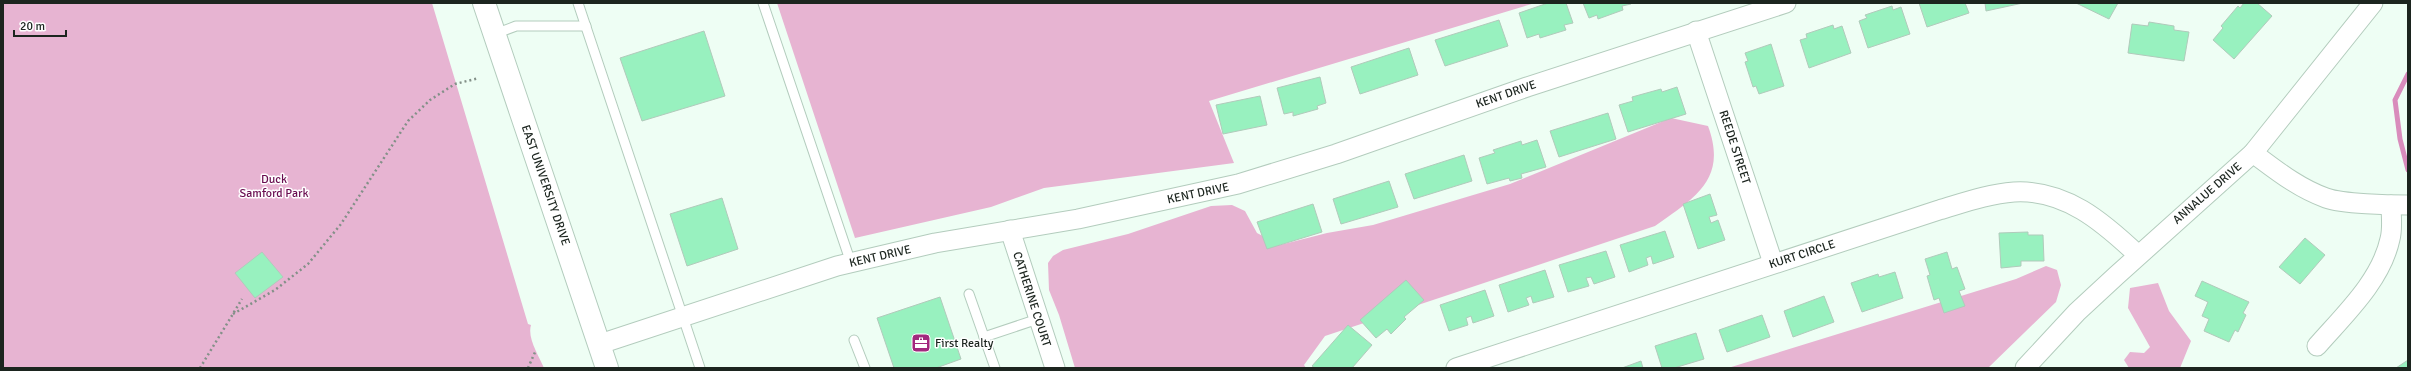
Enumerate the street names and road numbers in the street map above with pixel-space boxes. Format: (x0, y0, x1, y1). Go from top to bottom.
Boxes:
street label: KENT DRIVE (1474, 77, 1539, 112)
street label: REEDE STREET (1716, 108, 1754, 186)
street label: EAST UNIVERSITY DRIVE (518, 123, 573, 248)
street label: ANNALUE DRIVE (2170, 159, 2245, 227)
street label: KENT DRIVE (1166, 180, 1231, 207)
street label: KURT CIRCLE (1767, 237, 1837, 272)
street label: KENT DRIVE (848, 242, 913, 271)
street label: CATHERINE COURT (1009, 250, 1054, 349)

